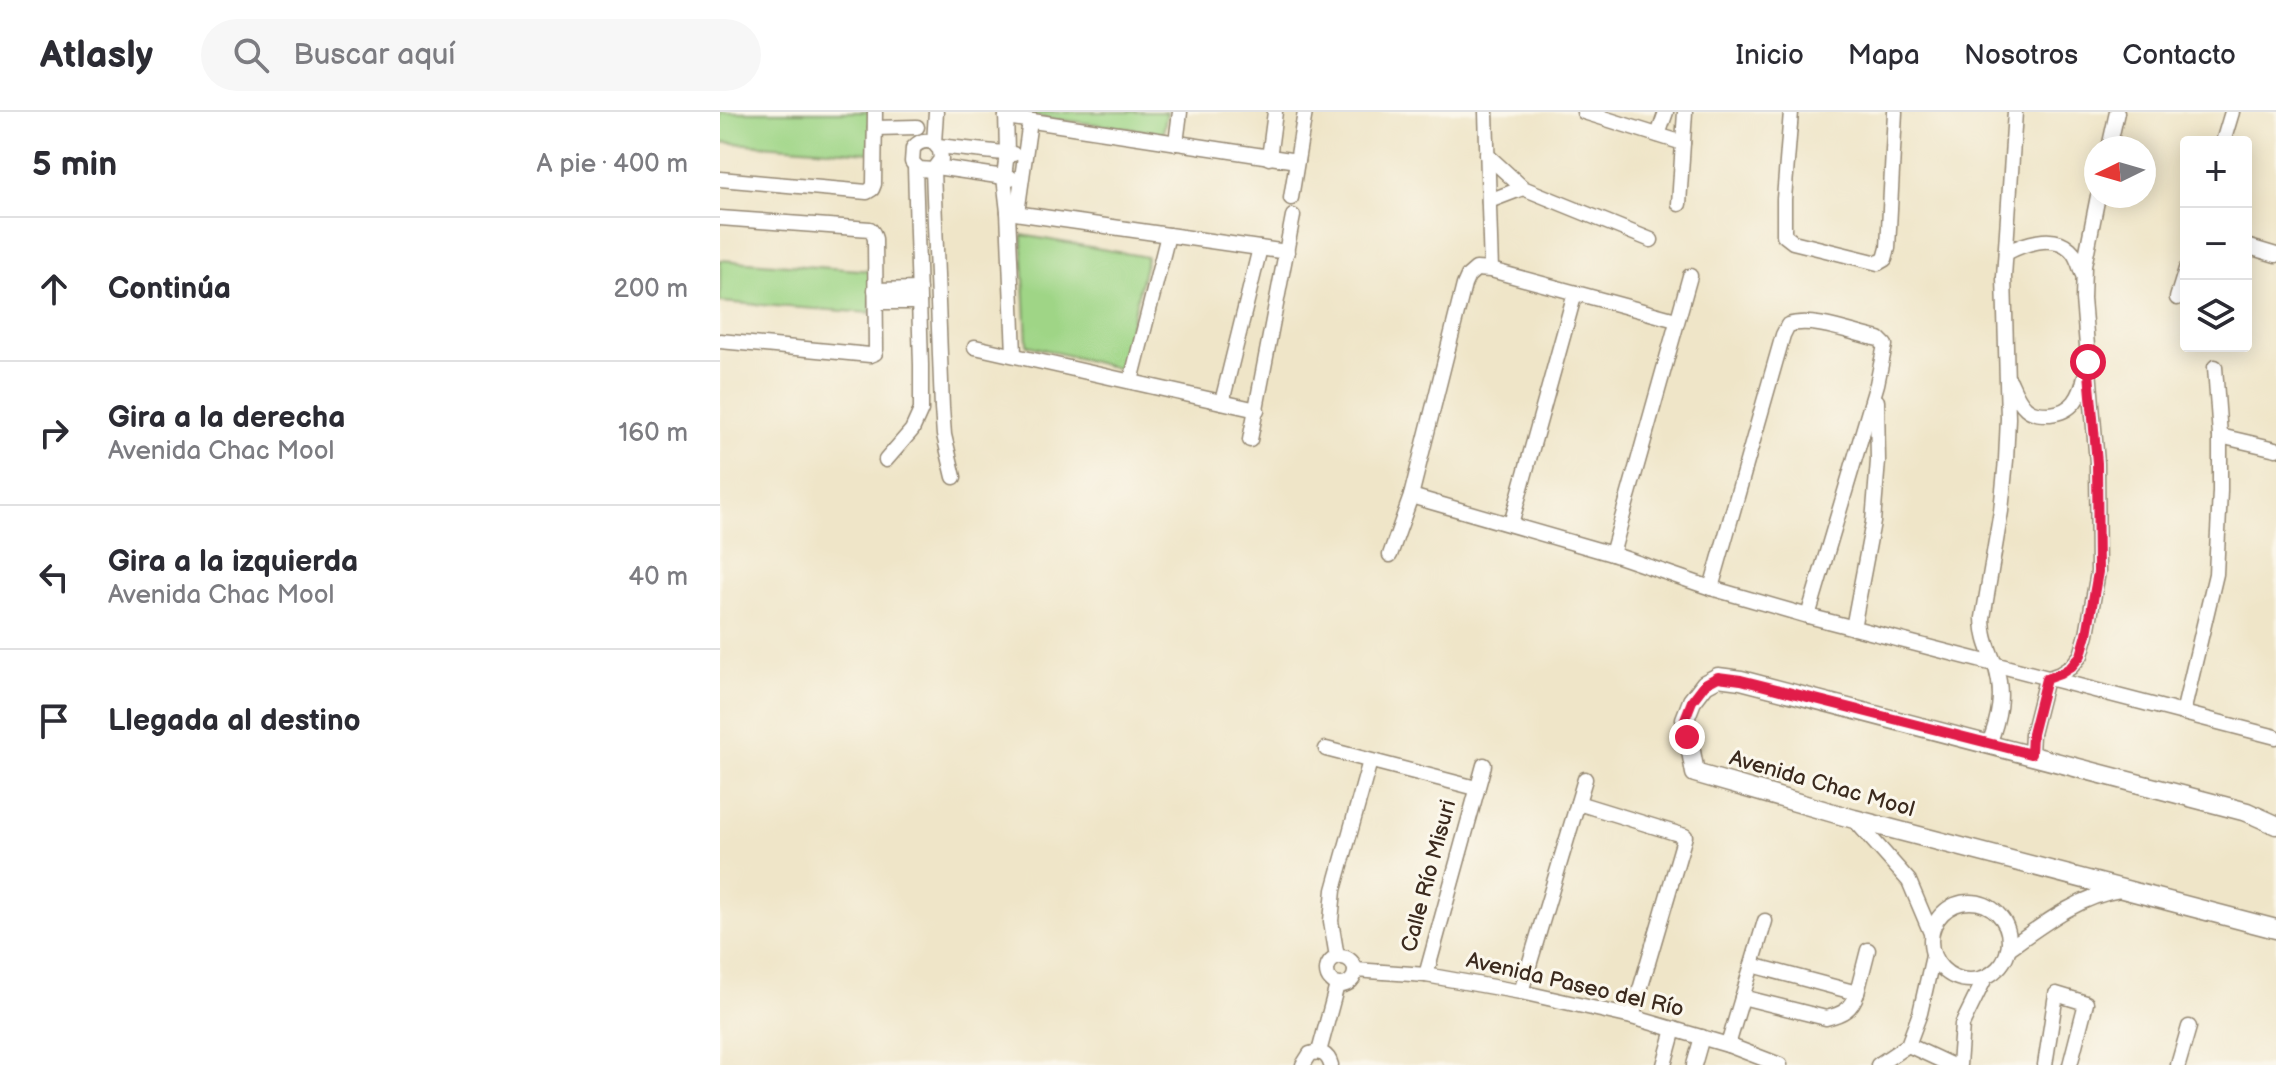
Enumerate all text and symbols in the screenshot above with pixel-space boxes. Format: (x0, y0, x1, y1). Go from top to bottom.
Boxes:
search box (201, 19, 761, 91)
text: Atlasly (40, 33, 153, 78)
icon: search (229, 33, 273, 77)
text: Buscar aquí (293, 37, 455, 73)
text: Inicio (1735, 39, 1804, 72)
text: Mapa (1848, 39, 1920, 72)
text: Nosotros (1964, 39, 2078, 72)
text: Contacto (2122, 39, 2236, 72)
north arrow (2084, 136, 2156, 208)
map controls (2180, 136, 2252, 352)
button: + (2180, 136, 2252, 208)
text: 5 min (32, 144, 117, 185)
text: A pie · 400 m (537, 149, 688, 180)
button: − (2180, 208, 2252, 280)
icon: ahead (32, 267, 76, 311)
text: Continúa (108, 271, 231, 307)
text: 200 m (614, 274, 688, 305)
button: layers (2180, 280, 2252, 352)
route start (2070, 344, 2106, 380)
text: Gira a la derecha (108, 400, 345, 436)
icon: right (32, 411, 76, 455)
text: 160 m (618, 418, 688, 449)
text: Avenida Chac Mool (108, 436, 334, 467)
text: Gira a la izquierda (108, 544, 358, 580)
icon: left (32, 555, 76, 599)
text: 40 m (628, 562, 688, 593)
text: Avenida Chac Mool (108, 580, 334, 611)
icon: arrive (32, 699, 76, 743)
text: Llegada al destino (108, 703, 361, 739)
route end (1669, 719, 1705, 755)
street label: Avenida Chac Mool (1726, 745, 1918, 823)
street label: Calle Río Misuri (1396, 797, 1462, 955)
street label: Avenida Paseo del Río (1464, 947, 1686, 1023)

